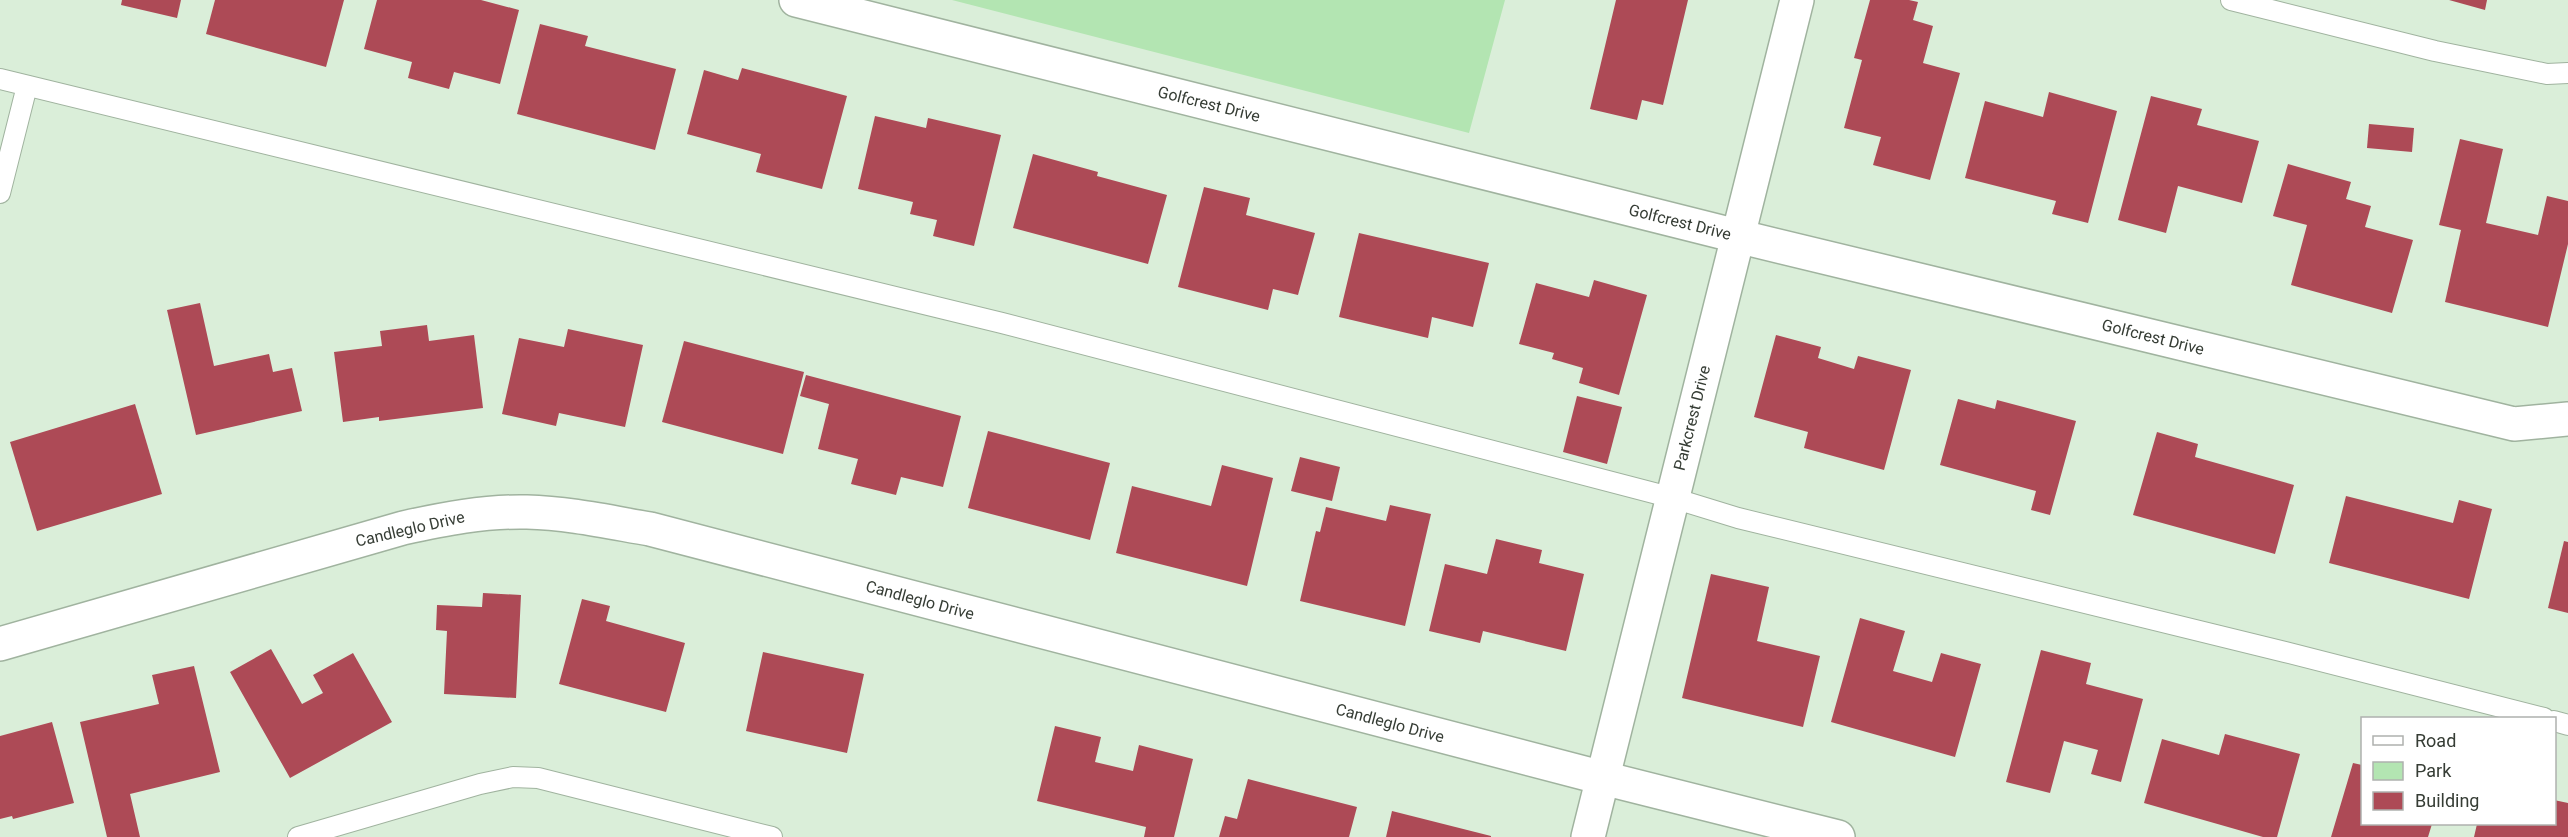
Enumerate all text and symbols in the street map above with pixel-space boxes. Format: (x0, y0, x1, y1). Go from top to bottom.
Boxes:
street label: Golfcrest Drive (1156, 82, 1262, 126)
street label: Golfcrest Drive (1627, 200, 1733, 244)
street label: Golfcrest Drive (2100, 315, 2206, 359)
street label: Parkcrest Drive (1670, 363, 1714, 473)
street label: Candleglo Drive (354, 507, 466, 551)
street label: Candleglo Drive (864, 576, 976, 624)
street label: Candleglo Drive (1334, 699, 1446, 747)
legend (2361, 717, 2556, 825)
text: Road (2415, 730, 2456, 751)
text: Park (2415, 760, 2452, 781)
text: Building (2415, 790, 2479, 811)

